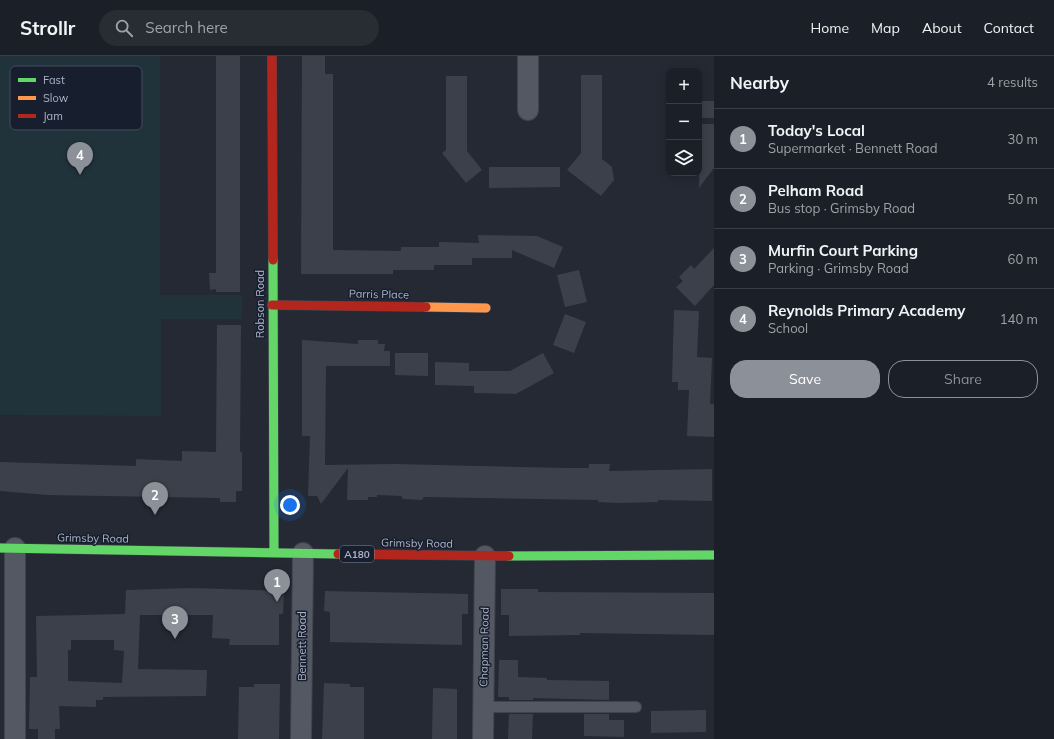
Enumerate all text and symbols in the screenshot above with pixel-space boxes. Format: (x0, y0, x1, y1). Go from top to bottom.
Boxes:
search box (99, 10, 379, 46)
text: Strollr (20, 16, 75, 40)
icon: search (113, 17, 135, 39)
text: Search here (145, 18, 228, 37)
text: Home (810, 19, 849, 37)
text: Map (871, 19, 900, 37)
text: About (922, 19, 962, 37)
text: Contact (984, 19, 1034, 37)
legend (10, 66, 142, 130)
map controls (666, 68, 702, 176)
button: + (666, 68, 702, 104)
text: Nearby (730, 72, 789, 93)
text: Fast (43, 73, 65, 87)
text: 4 results (987, 74, 1038, 90)
text: Slow (43, 91, 69, 105)
button: − (666, 104, 702, 140)
text: Jam (43, 109, 63, 123)
text: Today's Local (768, 121, 865, 140)
text: 1 (739, 131, 747, 147)
text: 30 m (1008, 131, 1038, 147)
button: layers (666, 140, 702, 176)
text: Supermarket · Bennett Road (768, 140, 937, 156)
pin: 4 (67, 142, 93, 175)
text: Pelham Road (768, 181, 864, 200)
text: 2 (739, 191, 747, 207)
text: 50 m (1008, 191, 1038, 207)
text: Bus stop · Grimsby Road (768, 200, 915, 216)
text: Murfin Court Parking (768, 241, 918, 260)
text: 3 (739, 251, 747, 267)
text: 60 m (1008, 251, 1038, 267)
text: Parking · Grimsby Road (768, 260, 909, 276)
street label: Robson Road (253, 270, 267, 338)
street label: Parris Place (349, 286, 409, 302)
text: Reynolds Primary Academy (768, 301, 965, 320)
text: 4 (739, 311, 747, 327)
text: 140 m (1000, 311, 1038, 327)
text: School (768, 320, 808, 336)
button: Save (730, 360, 880, 398)
button: Share (888, 360, 1038, 398)
pin: 2 (142, 482, 168, 515)
your location (280, 495, 300, 515)
street label: Grimsby Road (57, 530, 129, 546)
street label: Grimsby Road (381, 535, 453, 551)
road number: A180 (340, 546, 374, 562)
pin: 1 (264, 569, 290, 602)
pin: 3 (162, 606, 188, 639)
street label: Chapman Road (476, 607, 492, 687)
street label: Bennett Road (295, 611, 309, 681)

